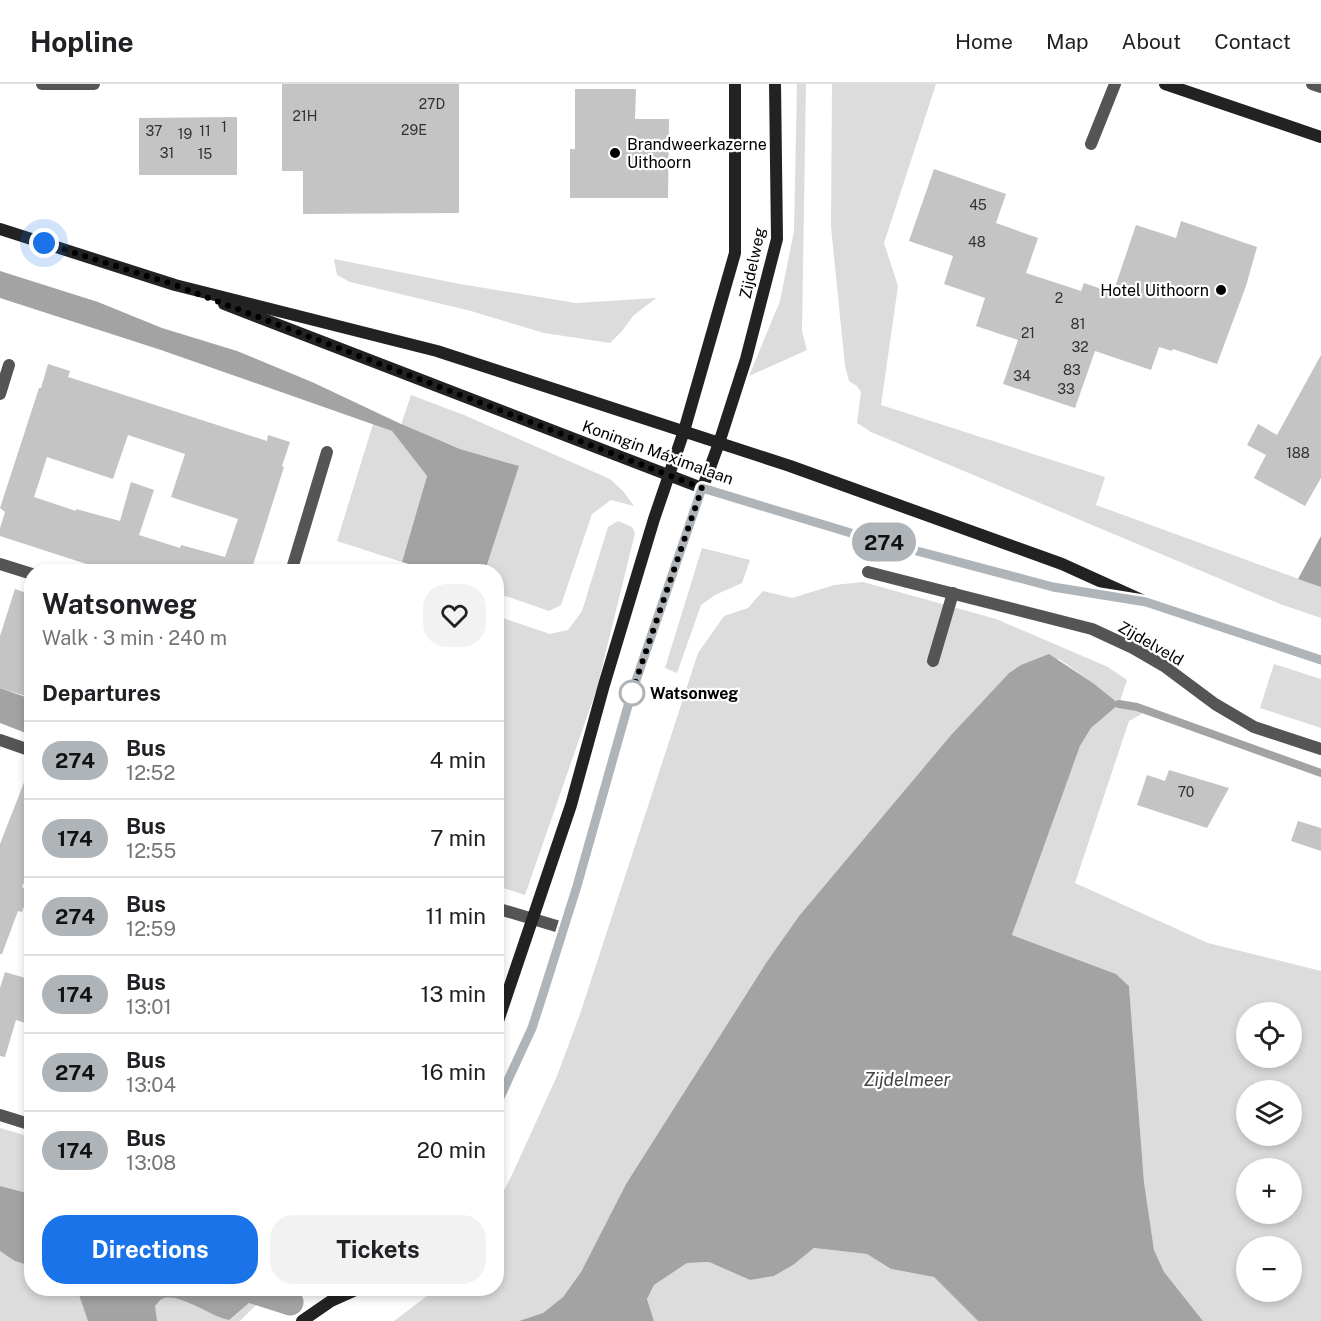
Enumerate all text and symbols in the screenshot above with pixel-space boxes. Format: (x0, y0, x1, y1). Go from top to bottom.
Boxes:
text: Hopline (30, 25, 134, 58)
text: Home (955, 29, 1013, 54)
text: Map (1046, 29, 1089, 54)
text: About (1122, 29, 1181, 54)
text: Contact (1214, 29, 1291, 54)
house number: 27D (419, 96, 445, 112)
house number: 21H (293, 108, 317, 124)
house number: 1 (221, 119, 227, 135)
house number: 29E (401, 122, 427, 138)
house number: 37 (146, 123, 162, 139)
house number: 11 (199, 123, 211, 139)
house number: 19 (178, 126, 192, 142)
place label: Brandweerkazerne Uithoorn (627, 135, 767, 172)
house number: 31 (160, 145, 174, 161)
house number: 15 (198, 146, 212, 162)
marker: Brandweerkazerne Uithoorn (608, 146, 622, 160)
house number: 45 (969, 197, 987, 213)
street label: Zijdelweg (736, 226, 769, 301)
your location (29, 228, 59, 258)
house number: 48 (968, 234, 986, 250)
place label: Hotel Uithoorn (1100, 281, 1209, 300)
marker: Hotel Uithoorn (1214, 283, 1228, 297)
house number: 2 (1055, 290, 1063, 306)
house number: 81 (1071, 316, 1085, 332)
house number: 21 (1021, 325, 1035, 341)
house number: 32 (1071, 339, 1089, 355)
house number: 83 (1063, 362, 1081, 378)
house number: 34 (1013, 368, 1031, 384)
house number: 33 (1057, 381, 1075, 397)
street label: Koningin Máximalaan (580, 416, 736, 489)
house number: 188 (1286, 445, 1310, 461)
line badge: 274 (850, 522, 918, 562)
text: 274 (864, 530, 904, 555)
button: heart (423, 584, 486, 647)
text: Watsonweg (42, 587, 197, 620)
street label: Zijdelveld (1115, 617, 1187, 670)
text: Walk · 3 min · 240 m (42, 626, 227, 650)
text: Departures (42, 680, 161, 706)
marker: Watsonweg (619, 680, 645, 706)
place label: Watsonweg (650, 684, 738, 703)
text: Bus (126, 735, 166, 761)
text: 4 min (430, 747, 486, 773)
text: 274 (55, 748, 95, 773)
text: 12:52 (126, 761, 175, 785)
house number: 70 (1178, 784, 1194, 800)
text: Bus (126, 813, 166, 839)
text: 7 min (430, 825, 486, 851)
text: 174 (57, 826, 93, 851)
text: 12:55 (126, 839, 176, 863)
text: Bus (126, 891, 166, 917)
text: 11 min (425, 903, 486, 929)
text: 274 (55, 904, 95, 929)
text: 12:59 (126, 917, 176, 941)
text: Bus (126, 969, 166, 995)
text: 13 min (421, 981, 486, 1007)
text: 174 (57, 982, 93, 1007)
text: 13:01 (126, 995, 172, 1019)
map controls (1236, 1002, 1302, 1302)
button: locate (1236, 1002, 1302, 1068)
text: Bus (126, 1047, 166, 1073)
text: 16 min (421, 1059, 486, 1085)
text: 274 (55, 1060, 95, 1085)
water label: Zijdelmeer (864, 1069, 950, 1090)
text: 13:04 (126, 1073, 176, 1097)
button: layers (1236, 1080, 1302, 1146)
text: Bus (126, 1125, 166, 1151)
text: 20 min (417, 1137, 486, 1163)
text: 174 (57, 1138, 93, 1163)
text: 13:08 (126, 1151, 176, 1175)
button: + (1236, 1158, 1302, 1224)
button: Directions (42, 1215, 258, 1284)
button: Tickets (270, 1215, 486, 1284)
button: − (1236, 1236, 1302, 1302)

